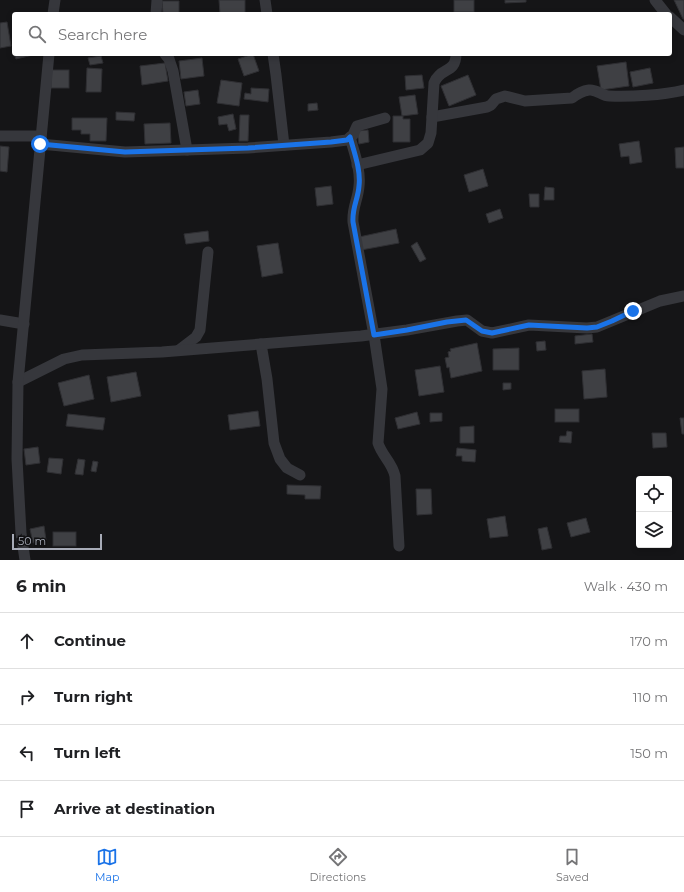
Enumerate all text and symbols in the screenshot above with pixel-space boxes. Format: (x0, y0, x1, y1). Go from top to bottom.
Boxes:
search box (12, 12, 672, 56)
icon: search (26, 23, 48, 45)
text: Search here (58, 25, 147, 44)
route start (31, 135, 49, 153)
route end (624, 302, 642, 320)
map controls (636, 476, 672, 548)
button: locate (636, 476, 672, 512)
button: layers (636, 512, 672, 548)
scale bar (12, 532, 102, 551)
text: 50 m (18, 534, 46, 548)
text: 6 min (16, 576, 66, 596)
text: Walk · 430 m (584, 578, 668, 594)
icon: ahead (16, 630, 38, 652)
text: Continue (54, 631, 126, 650)
text: 170 m (630, 633, 668, 649)
icon: right (16, 686, 38, 708)
text: Turn right (54, 687, 133, 706)
text: 110 m (633, 689, 668, 705)
icon: left (16, 742, 38, 764)
text: Turn left (54, 743, 121, 762)
text: 150 m (630, 745, 668, 761)
icon: arrive (16, 798, 38, 820)
text: Arrive at destination (54, 799, 215, 818)
tab: Map (95, 846, 119, 884)
tab: Directions (310, 846, 366, 884)
tab: Saved (556, 846, 589, 884)

